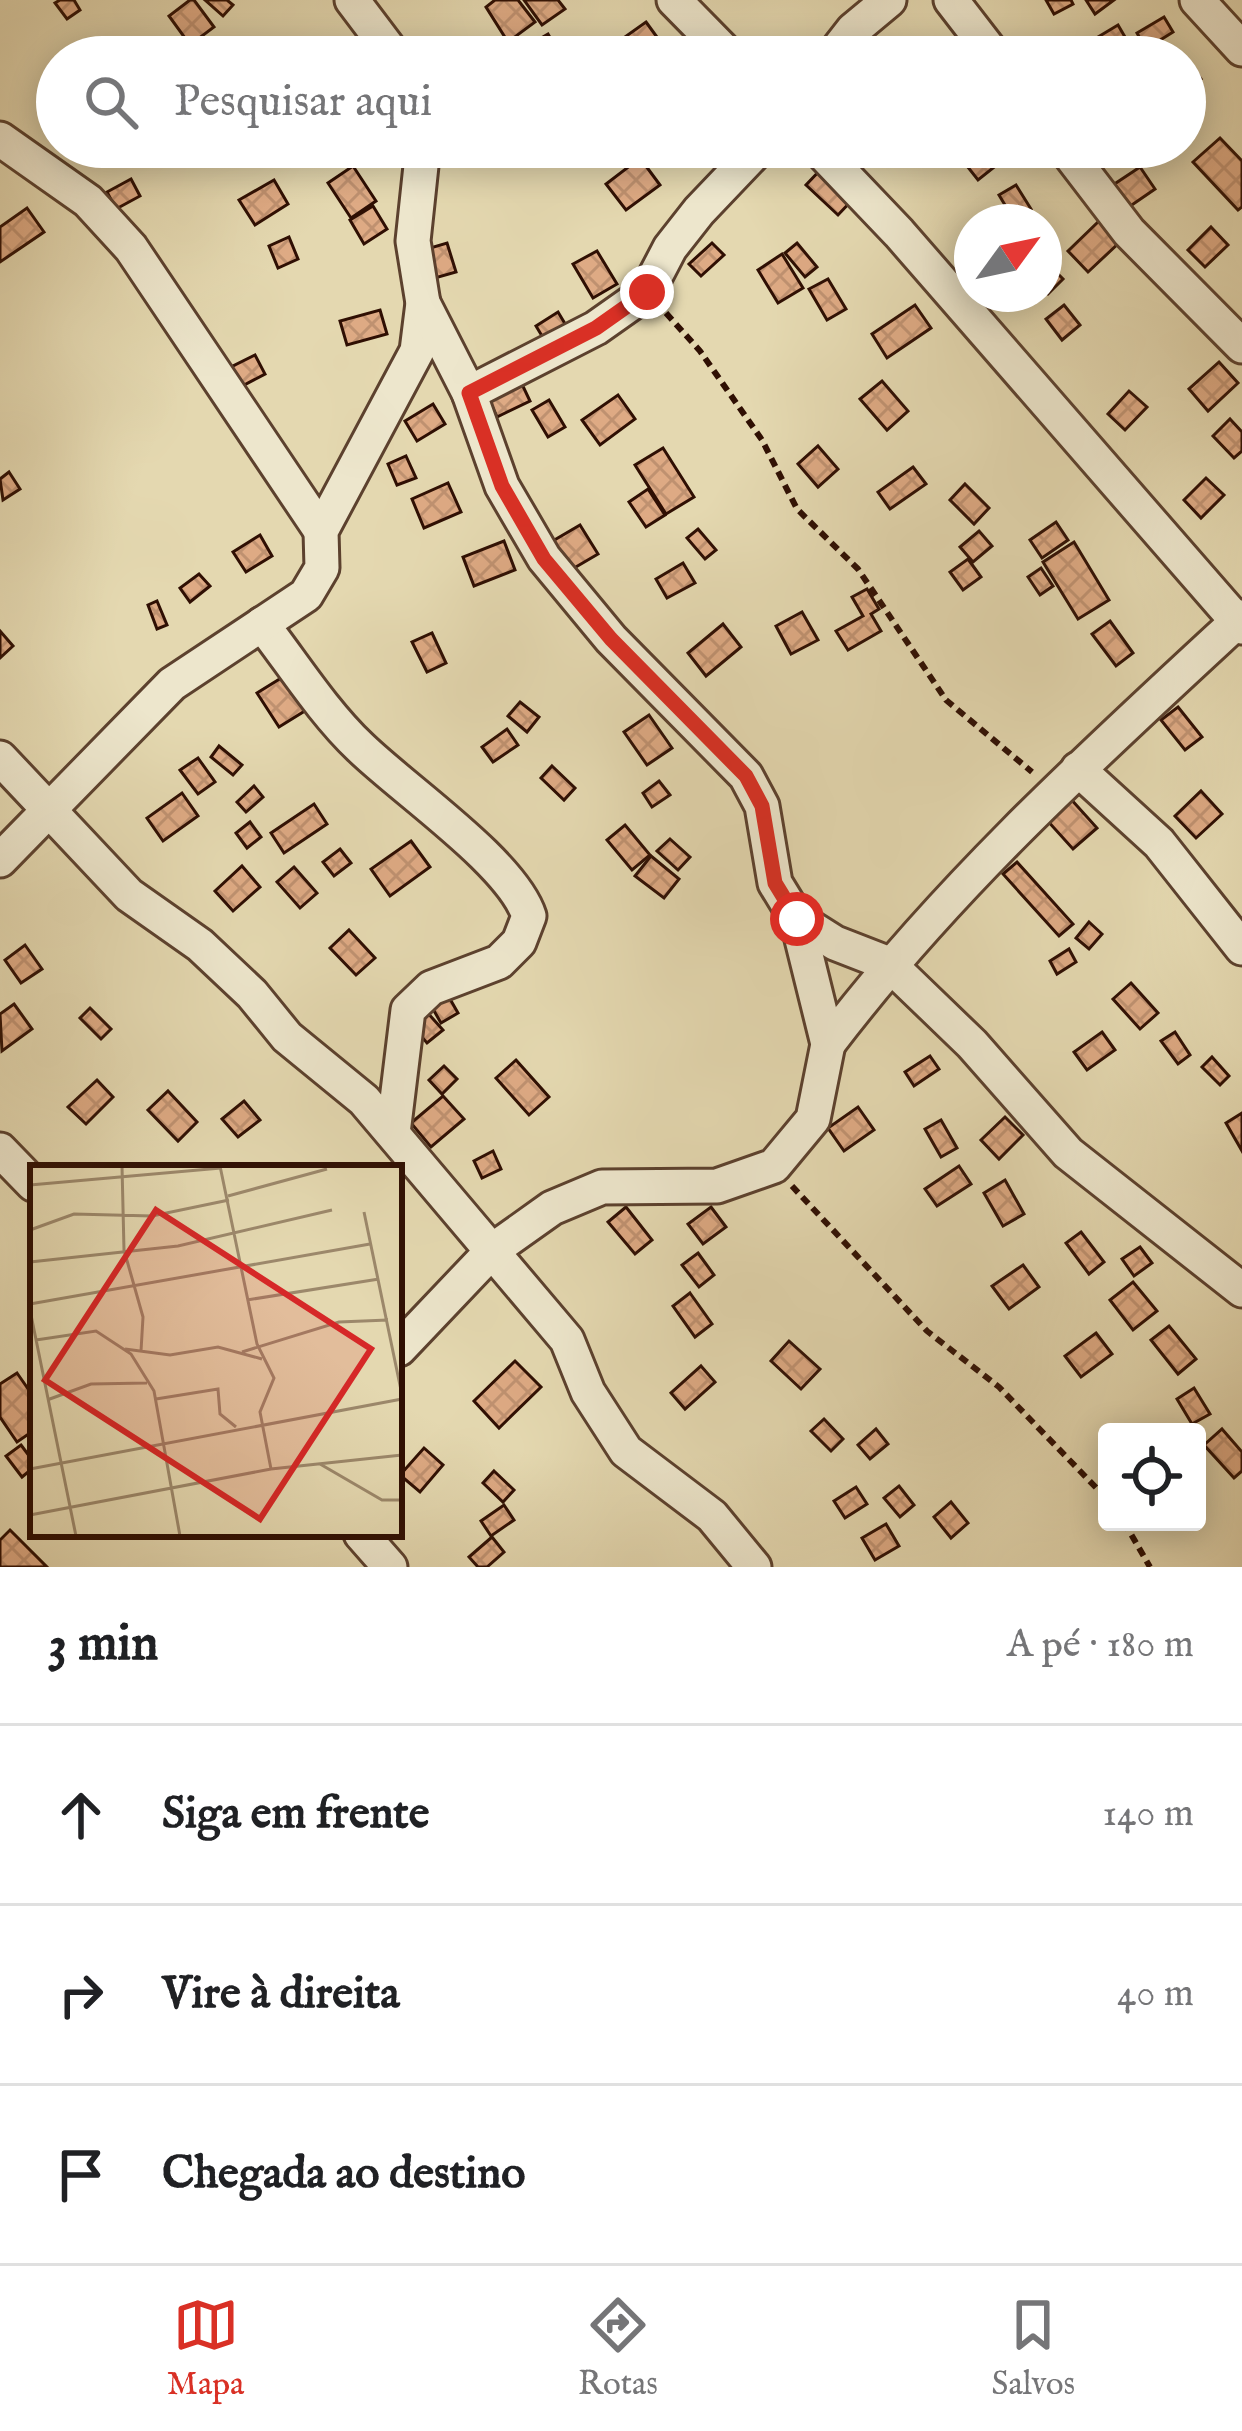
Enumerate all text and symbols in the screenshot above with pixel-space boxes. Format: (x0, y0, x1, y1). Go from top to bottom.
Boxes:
search box (36, 36, 1206, 168)
icon: search (78, 69, 144, 135)
text: Pesquisar aqui (174, 74, 432, 131)
north arrow (954, 204, 1062, 312)
route end (620, 265, 674, 319)
route start (770, 892, 824, 946)
inset map (30, 1165, 402, 1537)
map controls (1098, 1423, 1206, 1531)
button: locate (1098, 1423, 1206, 1531)
text: 3 min (48, 1613, 158, 1678)
text: A pé · 180 m (1007, 1621, 1194, 1670)
icon: ahead (48, 1782, 114, 1848)
text: Siga em frente (162, 1786, 429, 1843)
text: 140 m (1103, 1790, 1194, 1839)
icon: right (48, 1962, 114, 2028)
text: Vire à direita (162, 1966, 400, 2023)
text: 40 m (1117, 1970, 1194, 2019)
icon: arrive (48, 2142, 114, 2208)
text: Chegada ao destino (162, 2146, 525, 2203)
tab: Mapa (167, 2292, 244, 2406)
tab: Rotas (578, 2292, 658, 2406)
tab: Salvos (992, 2292, 1075, 2406)

